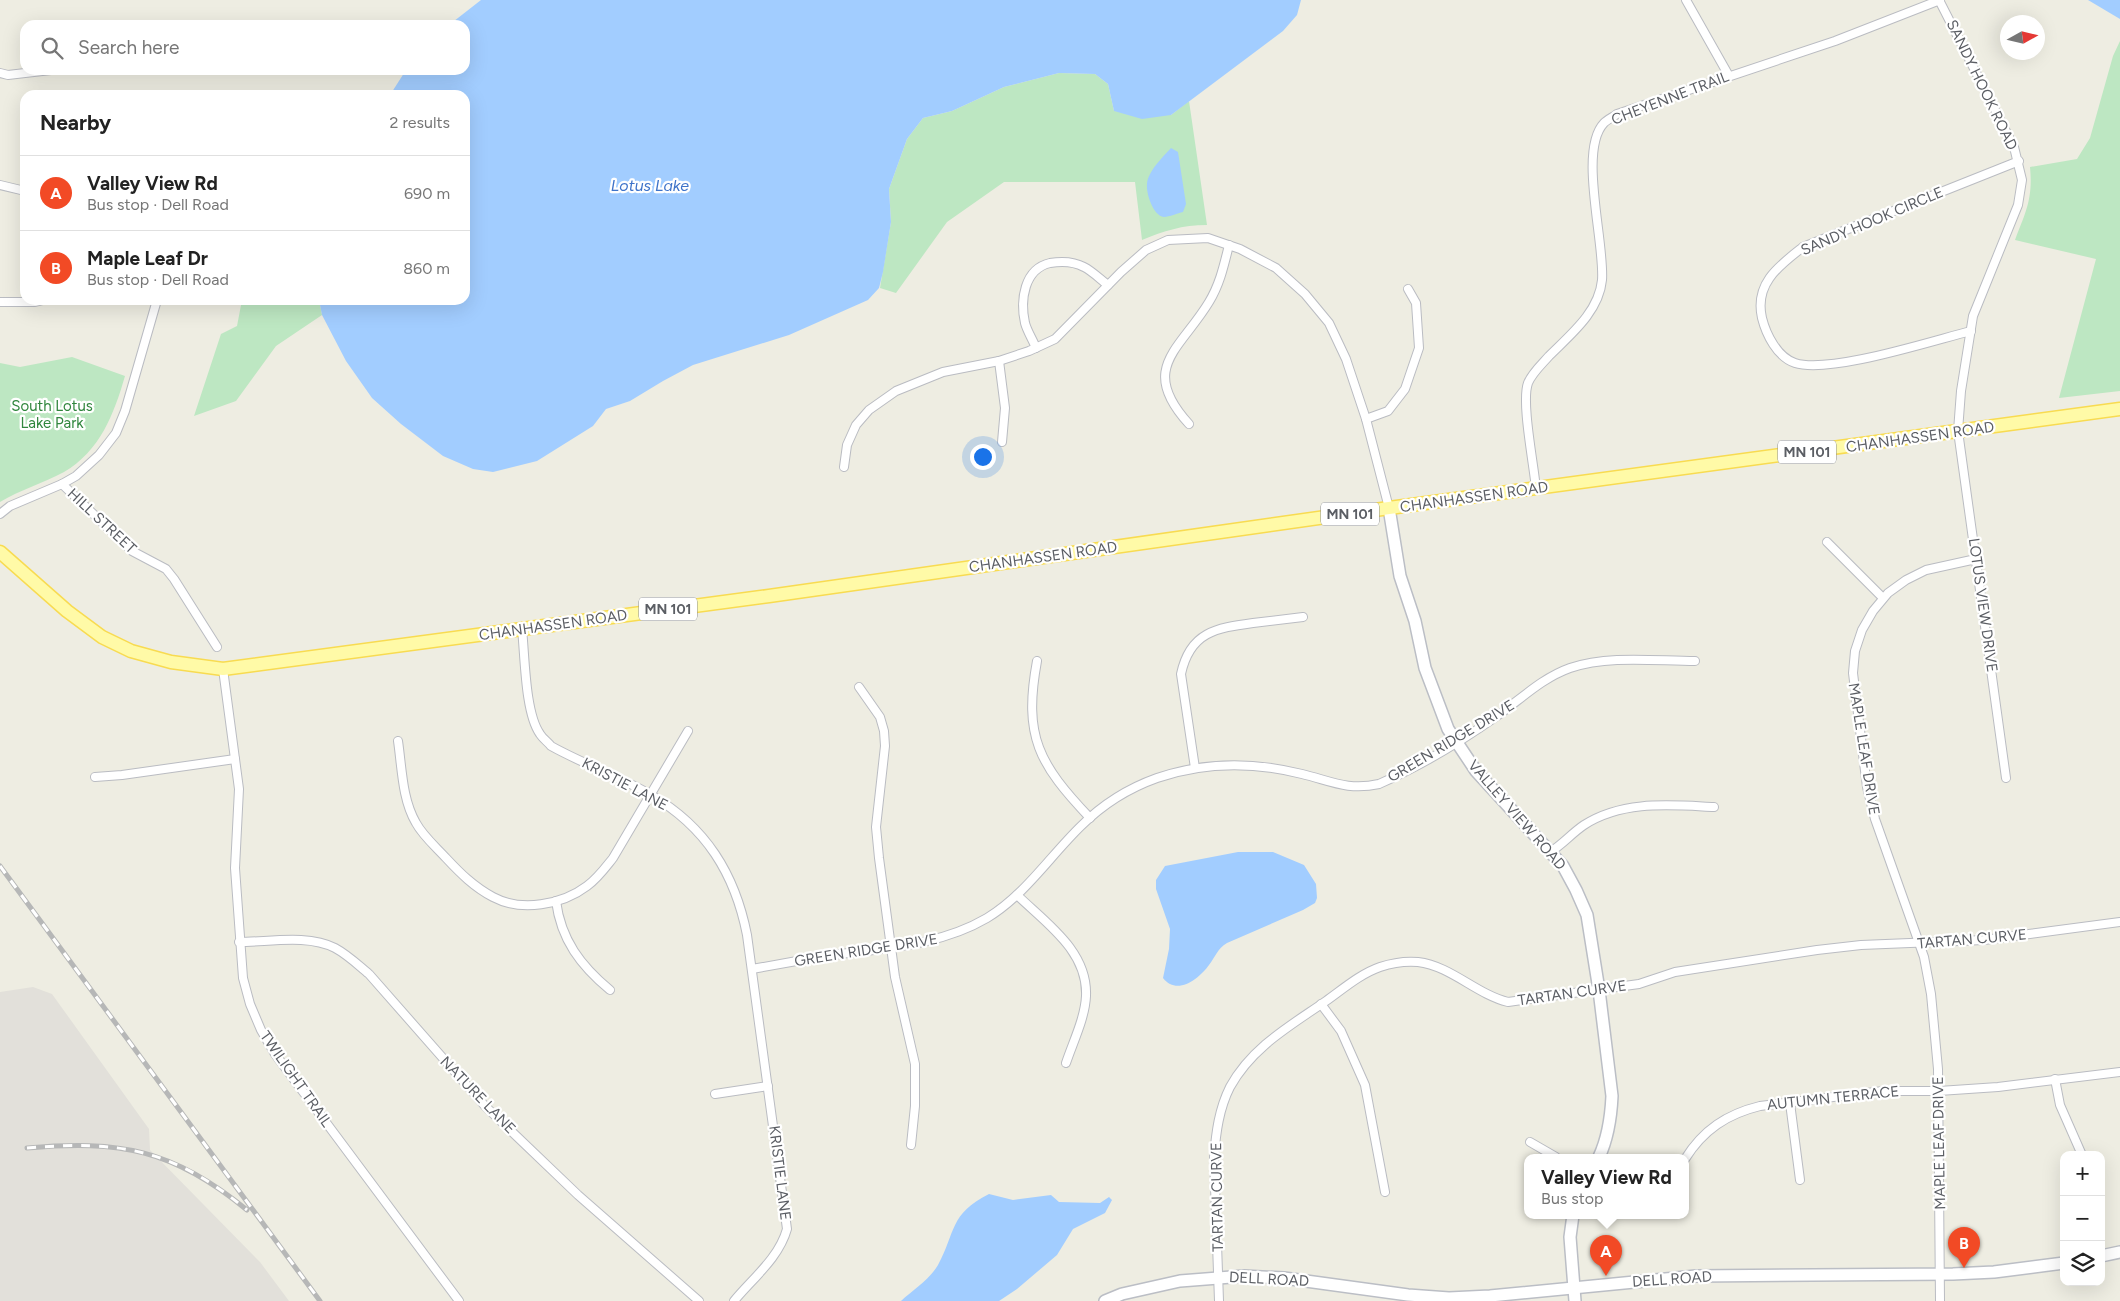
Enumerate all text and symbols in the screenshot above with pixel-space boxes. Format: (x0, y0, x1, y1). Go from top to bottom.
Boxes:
north arrow (2000, 15, 2045, 60)
street label: SANDY HOOK ROAD (1943, 17, 2021, 153)
search box (20, 20, 470, 75)
icon: search (38, 34, 66, 62)
text: Search here (78, 36, 180, 59)
street label: CHEYENNE TRAIL (1609, 67, 1731, 129)
text: Nearby (40, 110, 111, 135)
text: 2 results (390, 113, 450, 132)
text: Valley View Rd (87, 172, 218, 195)
water label: Lotus Lake (611, 176, 689, 195)
street label: SANDY HOOK CIRCLE (1798, 183, 1946, 259)
text: A (50, 184, 62, 203)
text: 690 m (404, 184, 450, 203)
text: Bus stop · Dell Road (87, 195, 229, 214)
text: Maple Leaf Dr (87, 247, 208, 270)
text: B (51, 259, 61, 278)
text: 860 m (403, 259, 450, 278)
text: Bus stop · Dell Road (87, 270, 229, 289)
park label: South Lotus Lake Park (11, 397, 93, 432)
street label: CHANHASSEN ROAD (1845, 418, 1995, 456)
road number: MN 101 (1778, 441, 1836, 464)
your location (970, 444, 996, 470)
street label: CHANHASSEN ROAD (1399, 478, 1549, 516)
street label: HILL STREET (64, 485, 141, 558)
road number: MN 101 (1321, 502, 1379, 526)
street label: LOTUS VIEW DRIVE (1965, 537, 2001, 673)
street label: CHANHASSEN ROAD (968, 538, 1118, 576)
road number: MN 101 (639, 598, 697, 620)
street label: CHANHASSEN ROAD (478, 606, 628, 644)
street label: MAPLE LEAF DRIVE (1845, 682, 1883, 816)
street label: GREEN RIDGE DRIVE (1384, 696, 1518, 786)
street label: KRISTIE LANE (579, 754, 671, 814)
street label: VALLEY VIEW ROAD (1464, 756, 1570, 874)
street label: TARTAN CURVE (1917, 925, 2027, 953)
street label: GREEN RIDGE DRIVE (793, 930, 939, 970)
street label: TARTAN CURVE (1516, 976, 1628, 1010)
street label: TWILIGHT TRAIL (256, 1028, 336, 1131)
street label: NATURE LANE (436, 1052, 520, 1138)
street label: MAPLE LEAF DRIVE (1929, 1076, 1949, 1210)
street label: AUTUMN TERRACE (1766, 1082, 1900, 1114)
street label: KRISTIE LANE (765, 1125, 795, 1221)
street label: TARTAN CURVE (1207, 1142, 1227, 1252)
map controls (2060, 1151, 2105, 1286)
button: + (2060, 1151, 2105, 1196)
popup (1524, 1154, 1689, 1219)
text: Valley View Rd (1541, 1166, 1672, 1189)
text: Bus stop (1541, 1189, 1603, 1208)
button: − (2060, 1196, 2105, 1241)
pin: B (1948, 1227, 1980, 1268)
pin: A (1590, 1235, 1622, 1276)
button: layers (2060, 1241, 2105, 1286)
street label: DELL ROAD (1631, 1267, 1713, 1291)
street label: DELL ROAD (1229, 1268, 1309, 1290)

